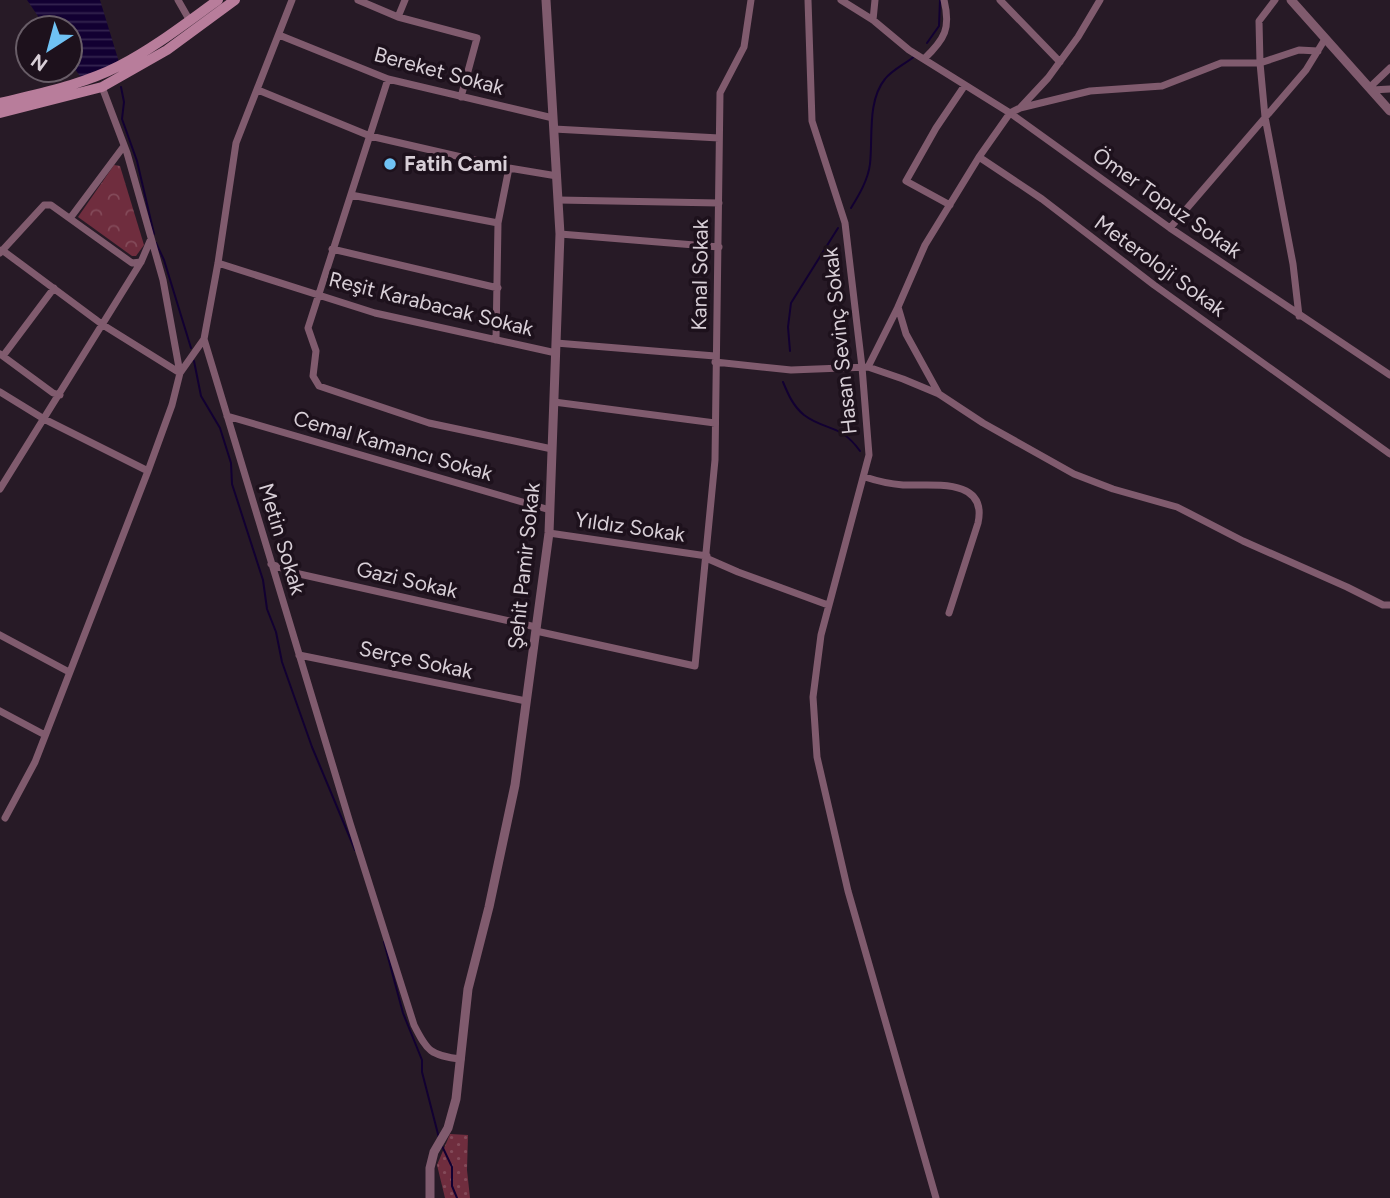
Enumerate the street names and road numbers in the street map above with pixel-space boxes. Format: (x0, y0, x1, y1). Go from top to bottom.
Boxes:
street label: Bereket Sokak (371, 41, 508, 100)
street label: Ömer Topuz Sokak (1088, 142, 1247, 264)
street label: Meteroloji Sokak (1090, 210, 1232, 322)
street label: Kanal Sokak (686, 218, 713, 331)
street label: Hasan Sevinç Sokak (817, 245, 862, 436)
street label: Reşit Karabacak Sokak (326, 266, 537, 341)
street label: Cemal Kamancı Sokak (291, 405, 496, 486)
street label: Metin Sokak (254, 480, 311, 598)
street label: Şehit Pamir Sokak (502, 480, 545, 651)
street label: Yıldız Sokak (573, 506, 687, 547)
street label: Gazi Sokak (354, 556, 461, 603)
street label: Serçe Sokak (357, 635, 476, 684)

